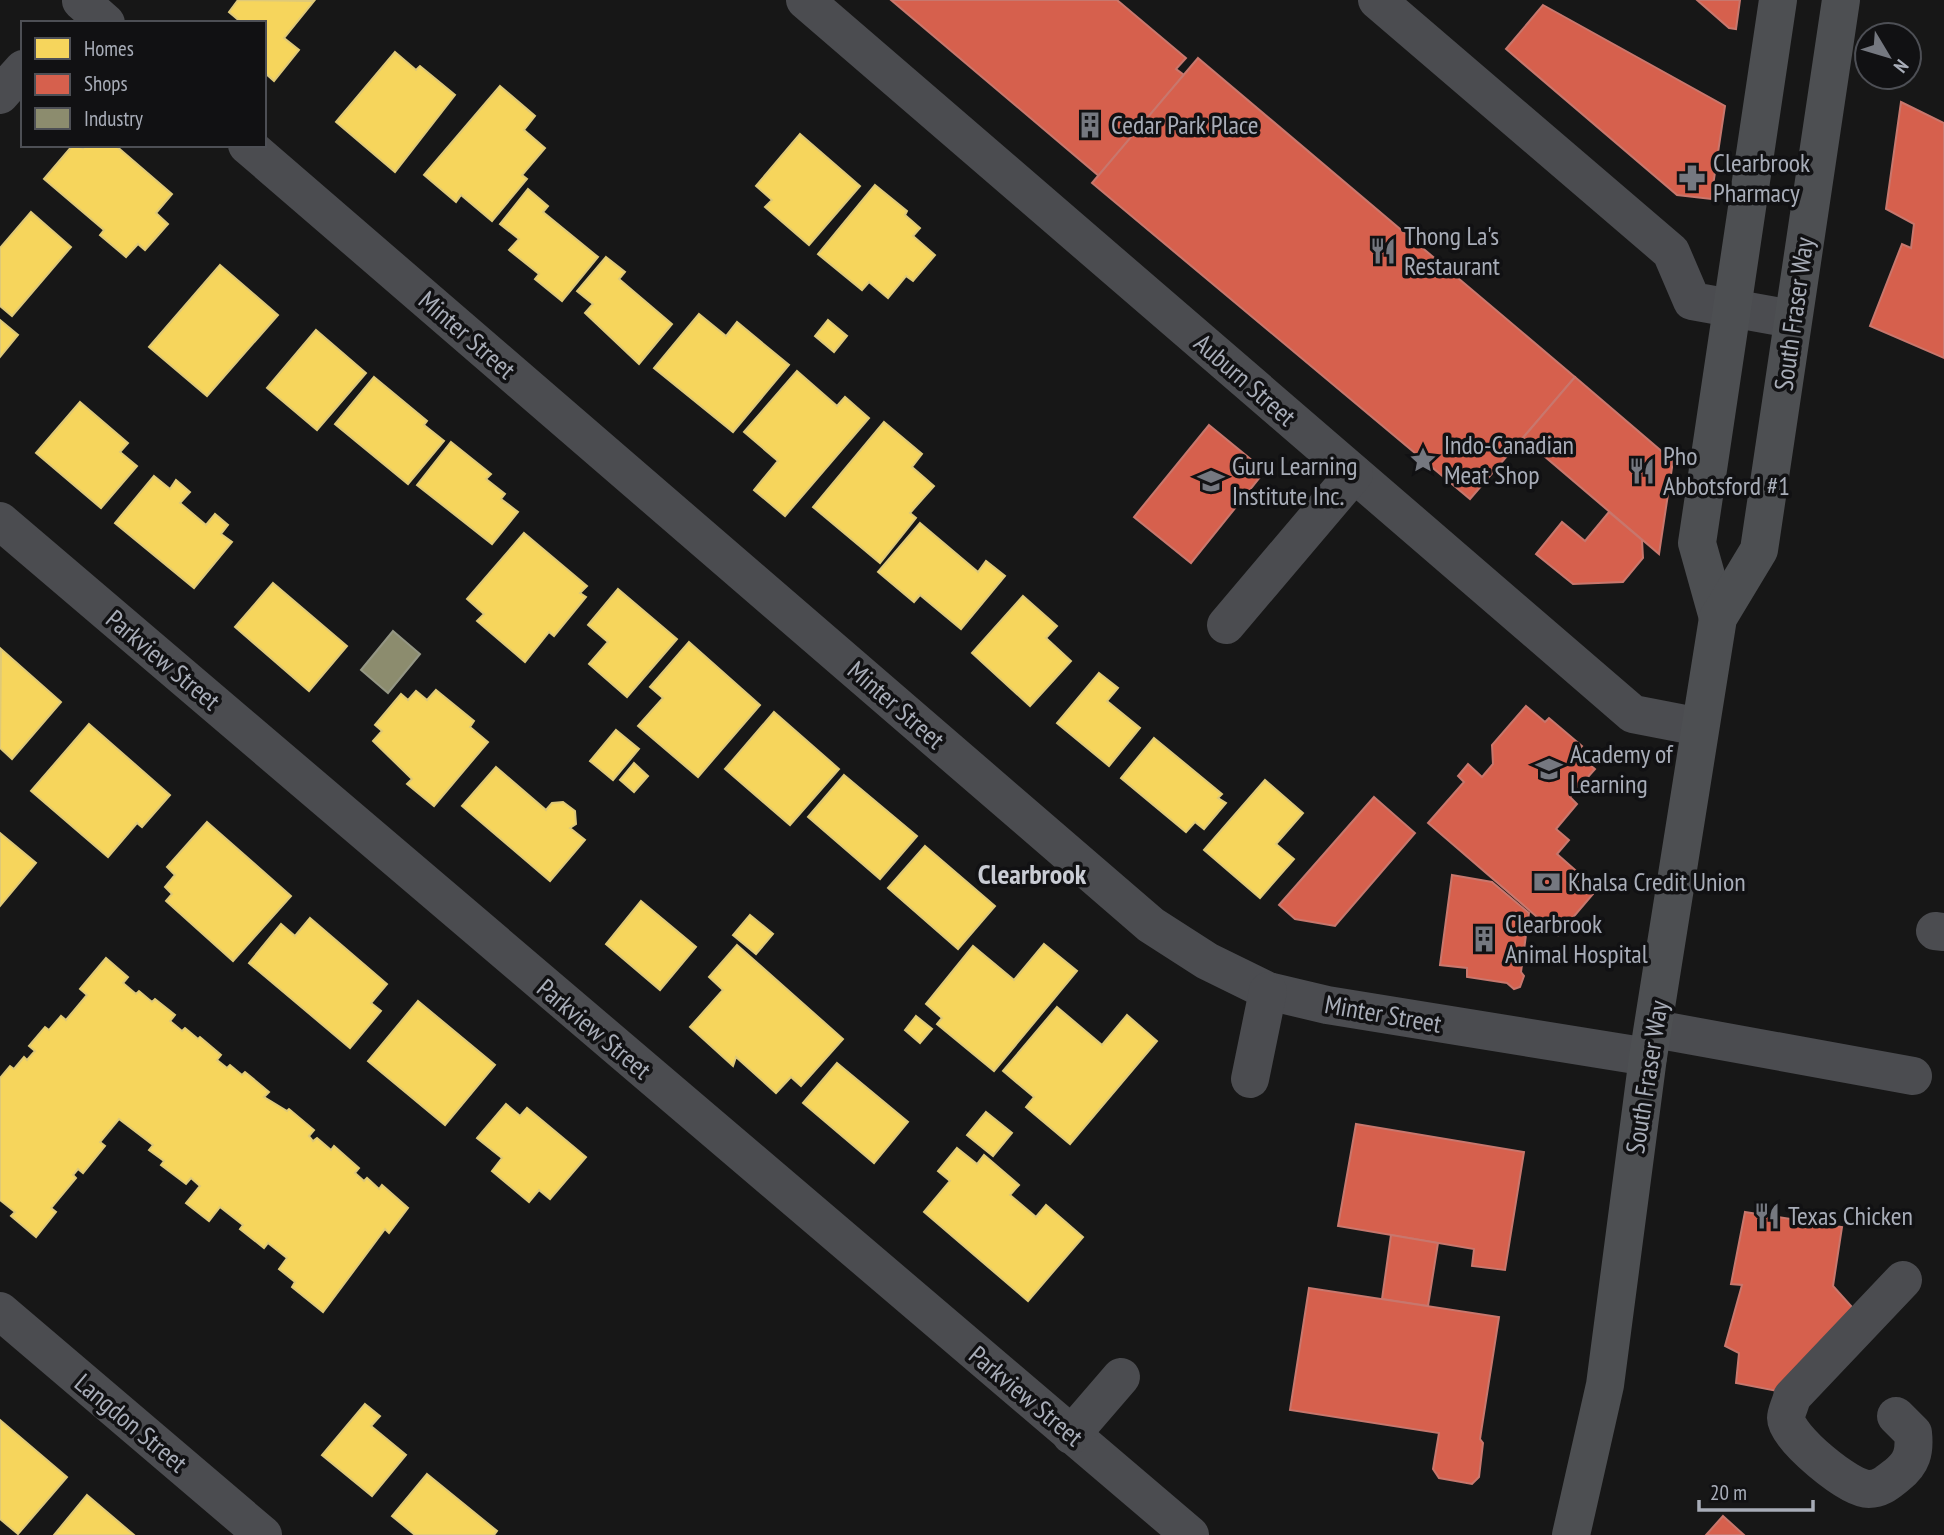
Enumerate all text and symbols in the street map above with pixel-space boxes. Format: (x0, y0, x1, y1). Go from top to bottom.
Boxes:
legend (21, 21, 266, 147)
north arrow (1853, 21, 1923, 91)
text: Homes (84, 35, 134, 62)
text: N (1889, 55, 1914, 78)
text: Shops (84, 70, 128, 97)
text: Industry (84, 105, 143, 132)
place label: Cedar Park Place (1111, 108, 1258, 141)
building icon: Cedar Park Place (1075, 110, 1105, 140)
place label: Clearbrook Pharmacy (1713, 146, 1810, 209)
pharmacy icon: Clearbrook Pharmacy (1677, 163, 1707, 193)
place label: Thong La's Restaurant (1404, 219, 1500, 282)
street label: South Fraser Way (1766, 235, 1821, 393)
restaurant icon: Thong La's Restaurant (1368, 236, 1398, 266)
street label: Minter Street (412, 284, 523, 386)
street label: Auburn Street (1188, 326, 1303, 433)
place label: Indo-Canadian Meat Shop (1444, 428, 1574, 491)
place label: Pho Abbotsford #1 (1663, 439, 1790, 502)
place icon: Indo-Canadian Meat Shop (1408, 445, 1438, 475)
place label: Guru Learning Institute Inc. (1232, 449, 1358, 512)
restaurant icon: Pho Abbotsford #1 (1627, 456, 1657, 486)
school or university icon: Guru Learning Institute Inc. (1196, 466, 1226, 496)
street label: Parkview Street (99, 602, 227, 717)
street label: Minter Street (841, 654, 952, 756)
place label: Academy of Learning (1570, 737, 1674, 800)
school or university icon: Academy of Learning (1534, 754, 1564, 784)
district label: Clearbrook (978, 855, 1087, 892)
place label: Khalsa Credit Union (1568, 865, 1746, 898)
bank icon: Khalsa Credit Union (1532, 867, 1562, 897)
place label: Clearbrook Animal Hospital (1505, 907, 1648, 970)
building icon: Clearbrook Animal Hospital (1469, 924, 1499, 954)
street label: Parkview Street (530, 971, 658, 1086)
street label: Minter Street (1322, 987, 1444, 1040)
street label: South Fraser Way (1618, 998, 1675, 1156)
place label: Texas Chicken (1788, 1199, 1913, 1232)
restaurant icon: Texas Chicken (1752, 1201, 1782, 1231)
street label: Parkview Street (962, 1338, 1090, 1453)
street label: Langdon Street (68, 1366, 194, 1479)
scale bar (1699, 1468, 1813, 1512)
text: 20 m (1710, 1479, 1747, 1506)

